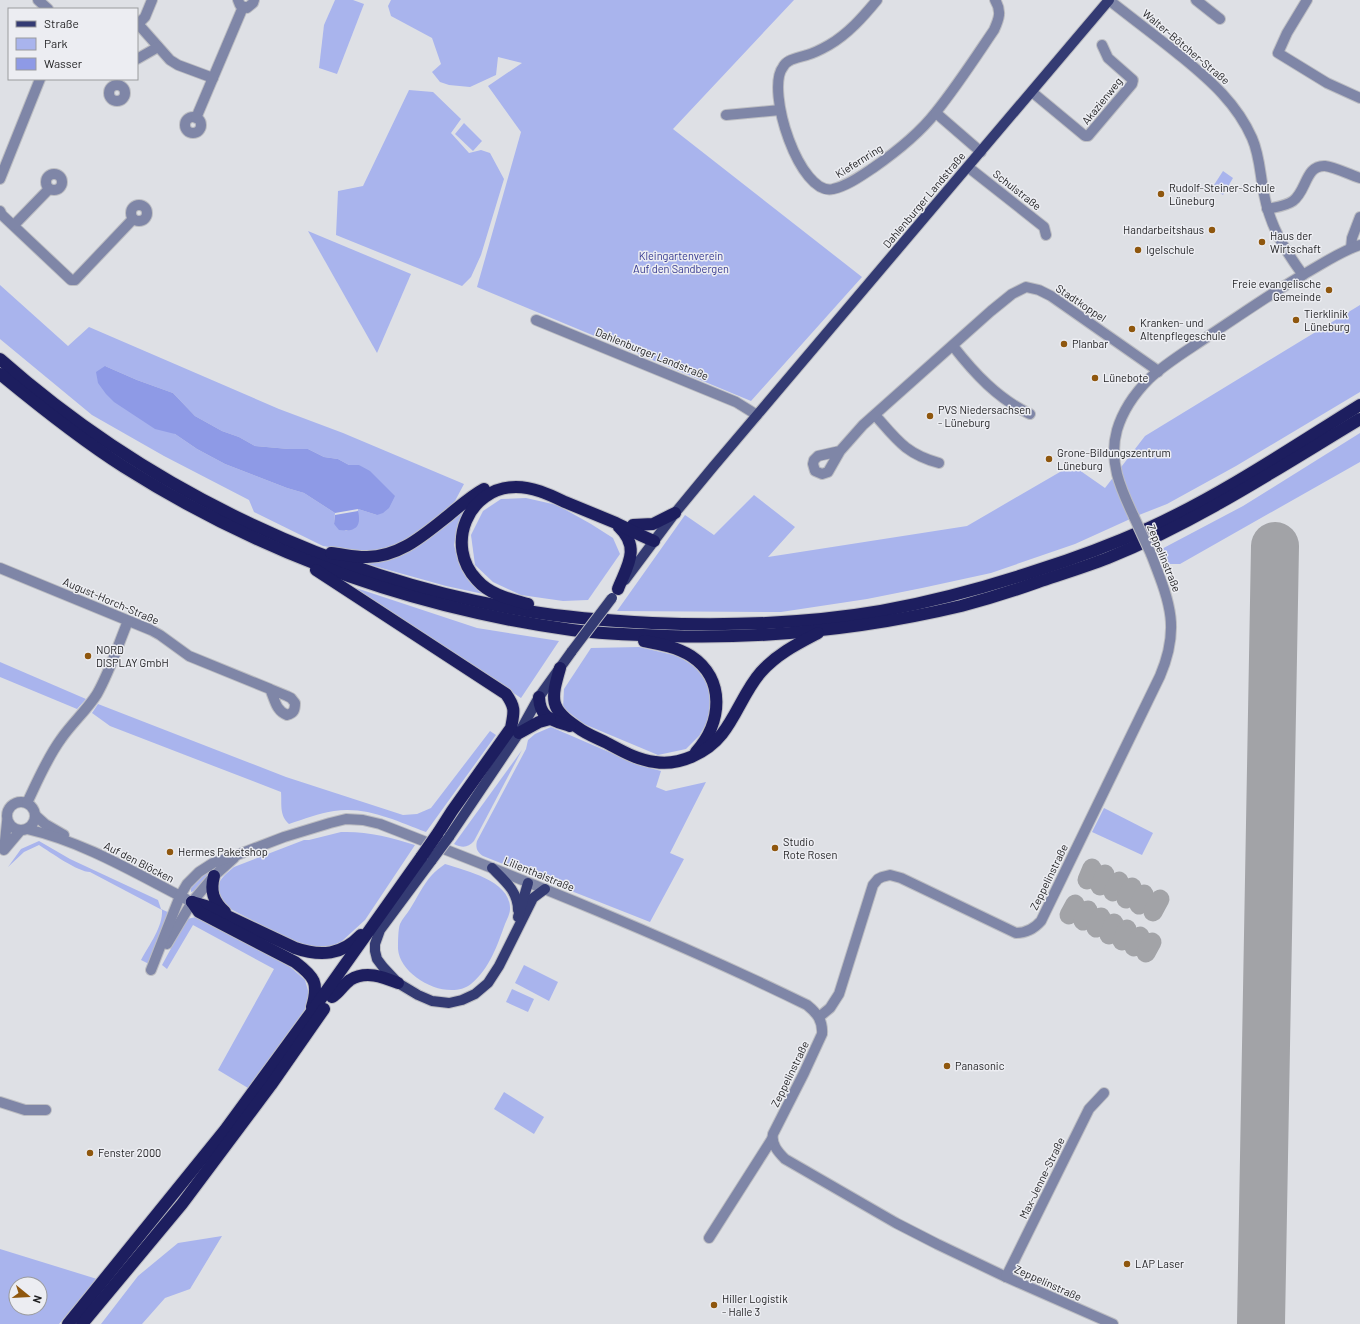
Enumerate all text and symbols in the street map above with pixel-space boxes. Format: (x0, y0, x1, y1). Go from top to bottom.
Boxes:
street label: Walter-Bötcher-Straße (1140, 6, 1233, 87)
legend (8, 8, 138, 80)
text: Straße (44, 16, 79, 30)
text: Park (44, 36, 68, 50)
text: Wasser (44, 56, 83, 70)
street label: Akazienweg (1079, 75, 1125, 127)
street label: Kiefernring (833, 141, 885, 180)
street label: Dahlenburger Landstraße (880, 149, 968, 250)
street label: Schulstraße (991, 167, 1044, 212)
place label: Rudolf-Steiner-Schule Lüneburg (1169, 181, 1275, 207)
marker: Rudolf-Steiner-Schule Lüneburg (1156, 189, 1166, 199)
place label: Handarbeitshaus (1123, 223, 1204, 236)
marker: Handarbeitshaus (1207, 225, 1217, 235)
place label: Haus der Wirtschaft (1270, 229, 1321, 255)
marker: Haus der Wirtschaft (1257, 237, 1267, 247)
place label: Igelschule (1146, 243, 1194, 256)
marker: Igelschule (1133, 245, 1143, 255)
park label: Kleingartenverein Auf den Sandbergen (633, 249, 729, 275)
place label: Freie evangelische Gemeinde (1232, 277, 1321, 303)
street label: Stadtkoppel (1054, 281, 1109, 324)
marker: Freie evangelische Gemeinde (1324, 285, 1334, 295)
place label: Tierklinik Lüneburg (1304, 307, 1350, 333)
marker: Tierklinik Lüneburg (1291, 315, 1301, 325)
place label: Kranken- und Altenpflegeschule (1140, 316, 1226, 342)
marker: Kranken- und Altenpflegeschule (1127, 324, 1137, 334)
street label: Dahlenburger Landstraße (594, 325, 711, 382)
place label: Planbar (1072, 337, 1108, 350)
marker: Planbar (1059, 339, 1069, 349)
place label: Lünebote (1103, 371, 1149, 384)
marker: Lünebote (1090, 373, 1100, 383)
place label: PVS Niedersachsen - Lüneburg (938, 403, 1031, 429)
marker: PVS Niedersachsen - Lüneburg (925, 411, 935, 421)
place label: Grone-Bildungszentrum Lüneburg (1057, 446, 1171, 472)
marker: Grone-Bildungszentrum Lüneburg (1044, 454, 1054, 464)
street label: Zeppelinstraße (1145, 522, 1184, 594)
street label: August-Horch-Straße (61, 574, 161, 627)
place label: NORD DISPLAY GmbH (96, 643, 169, 669)
marker: NORD DISPLAY GmbH (83, 651, 93, 661)
place label: Studio Rote Rosen (783, 835, 837, 861)
street label: Auf den Blöcken (102, 838, 176, 885)
street label: Zeppelinstraße (1027, 841, 1070, 912)
marker: Studio Rote Rosen (770, 843, 780, 853)
place label: Hermes Paketshop (178, 845, 268, 858)
marker: Hermes Paketshop (165, 847, 175, 857)
street label: Lilienthalstraße (502, 853, 577, 894)
street label: Zeppelinstraße (768, 1038, 811, 1109)
place label: Panasonic (955, 1059, 1005, 1072)
marker: Panasonic (942, 1061, 952, 1071)
street label: Max-Jenne-Straße (1016, 1135, 1067, 1221)
place label: Fenster 2000 (98, 1146, 161, 1159)
marker: Fenster 2000 (85, 1148, 95, 1158)
place label: LAP Laser (1135, 1257, 1184, 1270)
marker: LAP Laser (1122, 1259, 1132, 1269)
street label: Zeppelinstraße (1013, 1262, 1084, 1303)
north arrow (8, 1276, 48, 1316)
place label: Hiller Logistik - Halle 3 (722, 1292, 788, 1318)
text: N (31, 1294, 45, 1305)
marker: Hiller Logistik - Halle 3 (709, 1300, 719, 1310)

